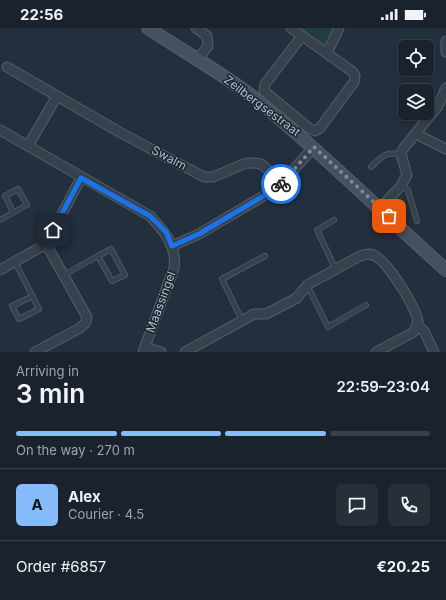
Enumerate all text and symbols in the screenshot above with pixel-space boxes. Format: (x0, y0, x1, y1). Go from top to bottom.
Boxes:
text: 22:56 (20, 5, 63, 24)
map controls (398, 40, 434, 120)
button: locate (398, 40, 434, 76)
street label: Zeilbergsestraat (221, 72, 304, 139)
button: layers (398, 84, 434, 120)
street label: Swalm (149, 142, 189, 173)
courier (261, 164, 301, 204)
icon: bike (270, 173, 292, 195)
pin (372, 199, 406, 233)
icon: bag (378, 205, 400, 227)
pin (36, 213, 70, 247)
icon: home (42, 219, 64, 241)
street label: Maassingel (142, 269, 179, 335)
text: Arriving in (16, 363, 79, 379)
text: 22:59–23:04 (336, 377, 430, 396)
text: 3 min (16, 378, 85, 409)
text: On the way · 270 m (16, 442, 135, 458)
button: chat (336, 484, 378, 526)
button: phone (388, 484, 430, 526)
text: Alex (68, 487, 101, 506)
text: A (31, 495, 43, 514)
text: Courier · 4.5 (68, 506, 144, 522)
text: Order #6857 (16, 557, 106, 576)
text: €20.25 (377, 557, 430, 576)

